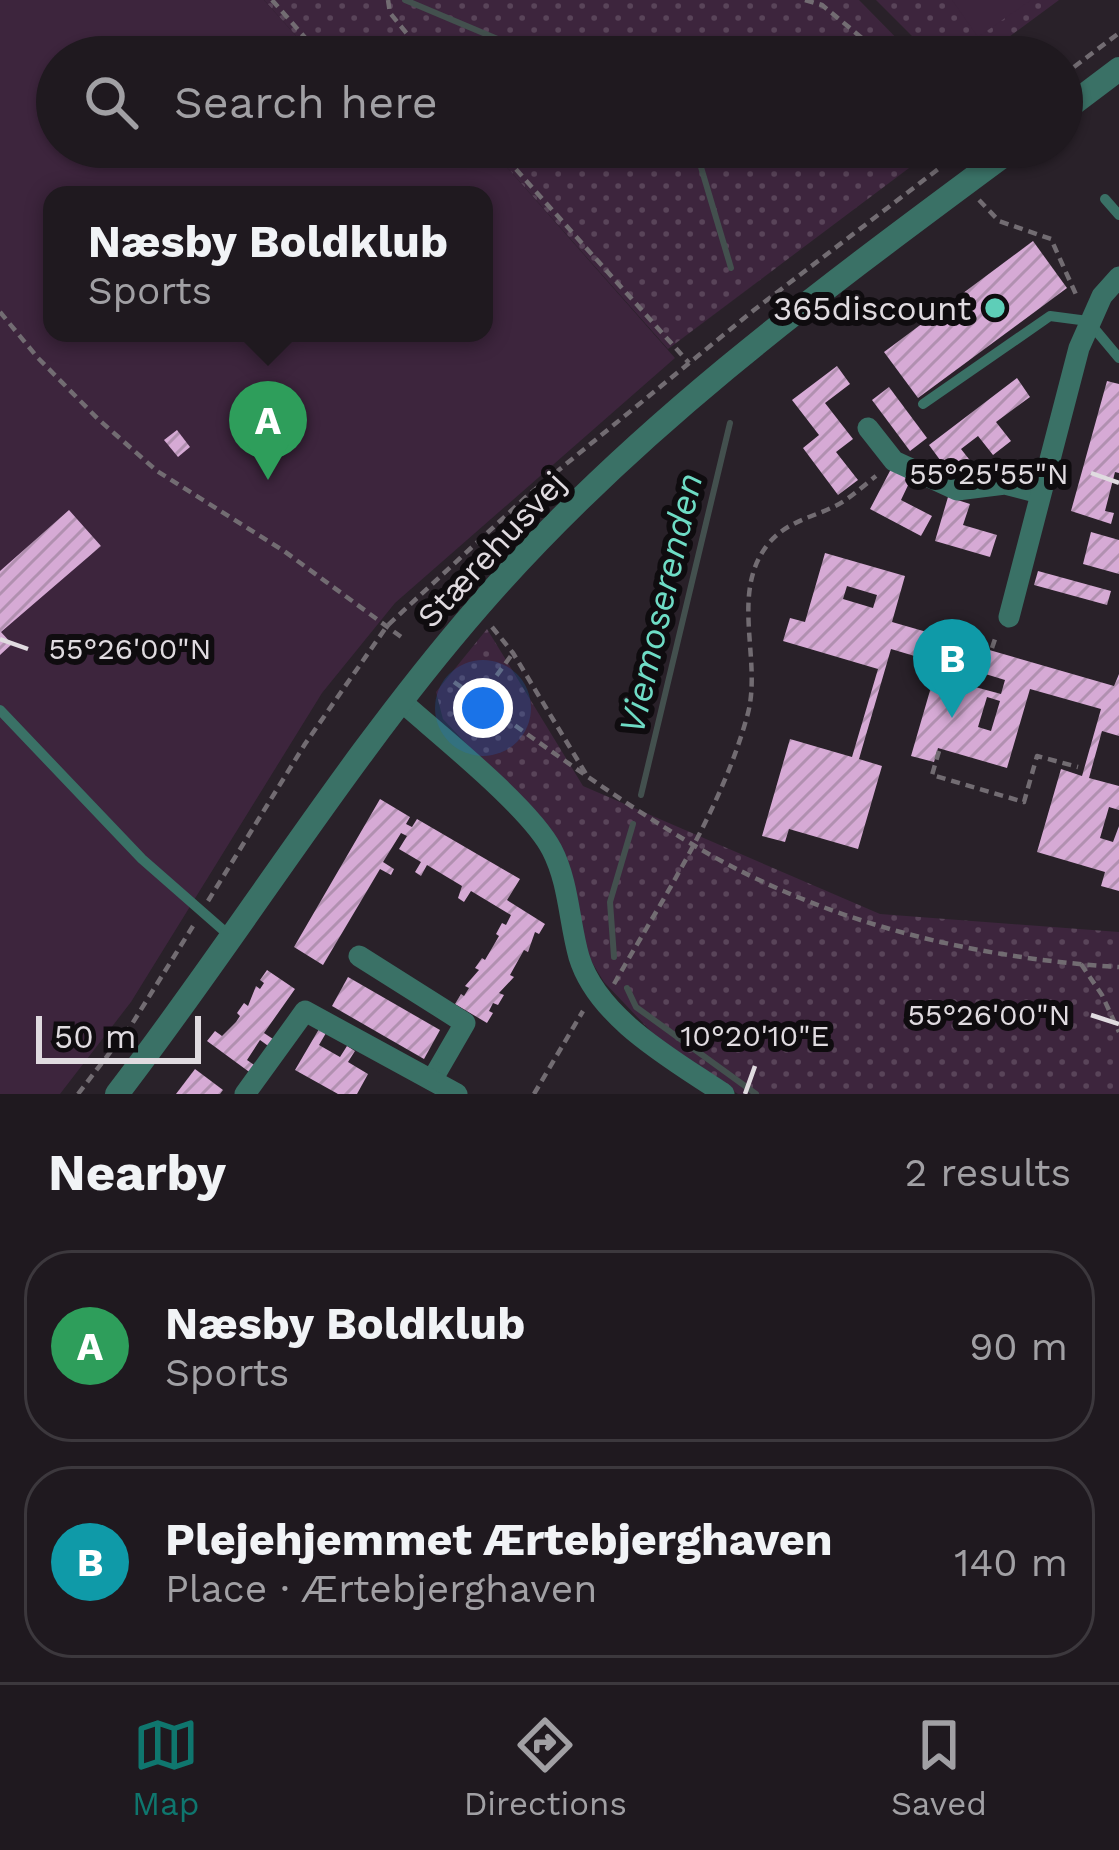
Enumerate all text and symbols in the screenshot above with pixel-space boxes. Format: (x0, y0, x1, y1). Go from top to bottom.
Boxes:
search box (36, 36, 1083, 168)
icon: search (78, 69, 144, 135)
text: Search here (174, 76, 438, 129)
popup (43, 186, 493, 342)
text: Næsby Boldklub (88, 215, 448, 268)
text: Sports (88, 268, 212, 313)
place label: 365discount (773, 289, 971, 328)
marker: 365discount (982, 295, 1008, 321)
pin: A (229, 381, 307, 480)
text: 55°25'55"N (909, 456, 1069, 491)
street label: Stærehusvej (409, 463, 574, 635)
water label: Viemoserenden (611, 469, 711, 737)
pin: B (913, 619, 991, 718)
text: 55°26'00"N (49, 631, 211, 666)
your location (453, 678, 513, 738)
text: 55°26'00"N (908, 997, 1070, 1032)
scale bar (36, 1010, 201, 1063)
text: 50 m (54, 1017, 136, 1056)
text: 10°20'10"E (681, 1018, 829, 1053)
text: Nearby (48, 1143, 226, 1202)
text: 2 results (905, 1150, 1071, 1195)
text: Næsby Boldklub (165, 1297, 525, 1350)
text: A (77, 1324, 103, 1369)
text: 90 m (969, 1324, 1068, 1369)
text: Sports (165, 1350, 289, 1395)
text: Plejehjemmet Ærtebjerghaven (165, 1513, 833, 1566)
text: B (77, 1540, 103, 1585)
text: 140 m (954, 1540, 1068, 1585)
text: Place · Ærtebjerghaven (165, 1566, 597, 1611)
tab: Map (132, 1712, 199, 1823)
tab: Directions (464, 1712, 627, 1823)
tab: Saved (891, 1712, 987, 1823)

